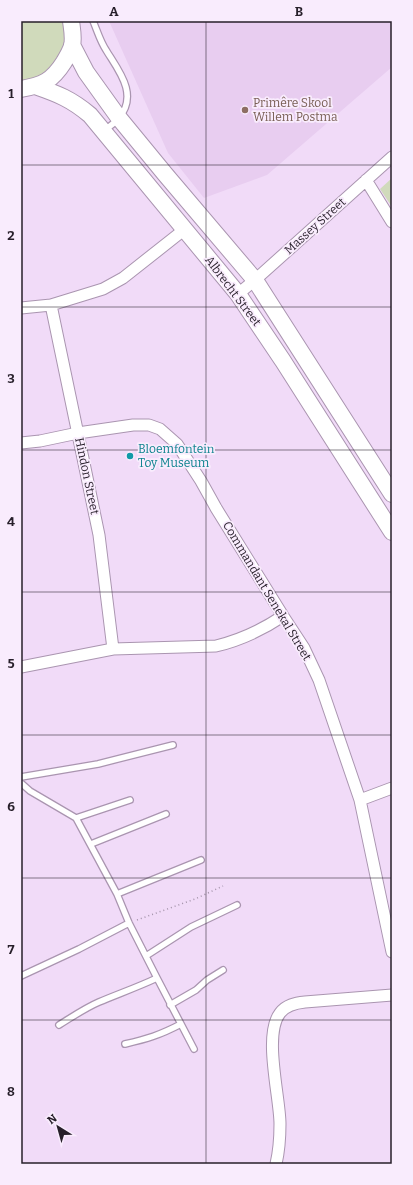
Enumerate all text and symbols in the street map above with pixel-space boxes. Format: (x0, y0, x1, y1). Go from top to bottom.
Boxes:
text: A (109, 4, 119, 19)
text: B (295, 4, 303, 19)
text: 1 (8, 86, 14, 101)
place label: Primêre Skool Willem Postma (253, 96, 338, 124)
marker: Primêre Skool Willem Postma (240, 105, 250, 115)
street label: Massey Street (282, 194, 349, 257)
text: 2 (7, 228, 15, 243)
street label: Albrecht Street (202, 253, 264, 329)
text: 3 (7, 371, 15, 386)
street label: Hindon Street (72, 436, 102, 517)
place label: Bloemfontein Toy Museum (138, 442, 215, 470)
marker: Bloemfontein Toy Museum (125, 451, 135, 461)
text: 4 (7, 514, 15, 529)
street label: Commandant Senekal Street (220, 519, 314, 664)
text: 5 (7, 656, 15, 671)
text: 6 (7, 799, 15, 814)
text: 7 (8, 942, 15, 957)
text: 8 (7, 1084, 15, 1099)
north arrow (38, 1107, 78, 1147)
text: N (45, 1111, 60, 1127)

